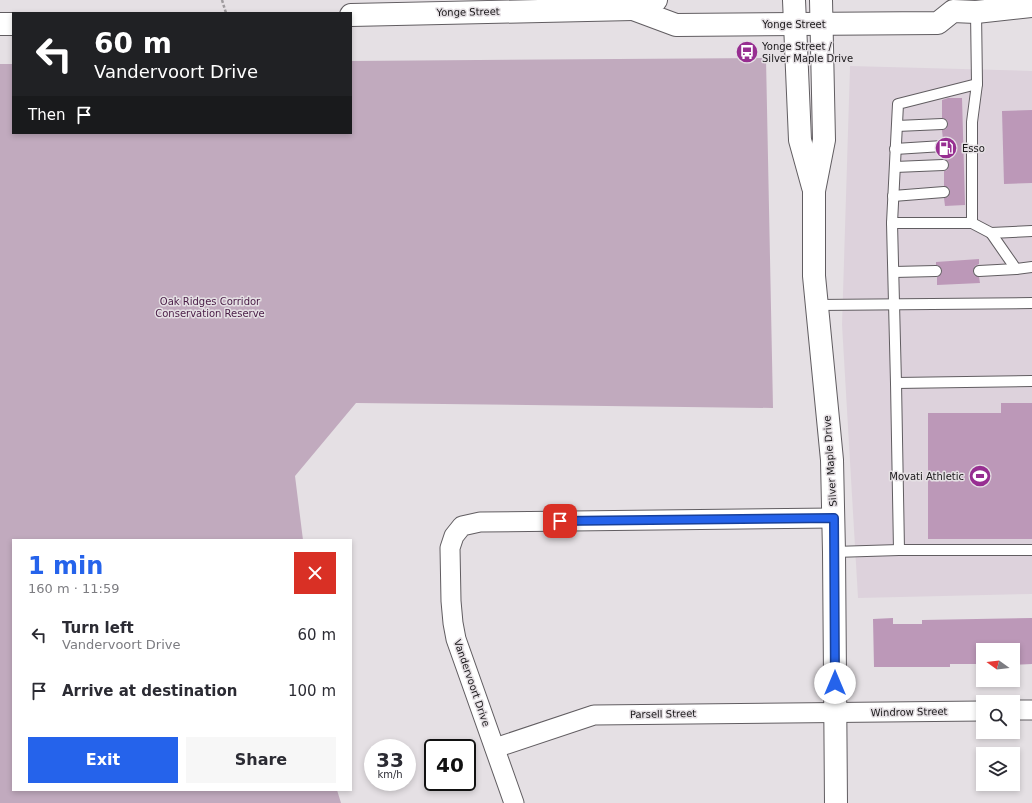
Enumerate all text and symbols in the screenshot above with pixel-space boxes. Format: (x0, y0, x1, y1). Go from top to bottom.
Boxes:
street label: Yonge Street (435, 6, 500, 18)
street label: Yonge Street (761, 19, 826, 30)
text: 60 m (94, 27, 172, 60)
icon: left (28, 28, 80, 80)
bus stop icon: Yonge Street / Silver Maple Drive (734, 39, 760, 65)
place label: Yonge Street / Silver Maple Drive (761, 41, 853, 64)
text: Vandervoort Drive (94, 61, 258, 82)
icon: arrive (73, 104, 95, 126)
text: Then (28, 106, 65, 124)
fuel station icon: Esso (933, 135, 959, 161)
place label: Esso (962, 143, 985, 154)
park label: Oak Ridges Corridor Conservation Reserve (155, 296, 265, 319)
street label: Silver Maple Drive (821, 415, 839, 507)
sports icon: Movati Athletic (967, 463, 993, 489)
place label: Movati Athletic (889, 471, 964, 482)
pin (543, 504, 577, 538)
icon: arrive (549, 510, 571, 532)
text: 1 min (28, 552, 103, 580)
button: close (294, 552, 336, 594)
text: 160 m · 11:59 (28, 581, 119, 596)
text: Turn left (62, 619, 134, 637)
icon: left (28, 624, 50, 646)
text: 60 m (298, 626, 336, 644)
text: Vandervoort Drive (62, 637, 181, 652)
street label: Vandervoort Drive (452, 638, 492, 728)
north arrow (976, 643, 1020, 687)
map controls (976, 643, 1020, 791)
position arrow (814, 662, 856, 704)
icon: arrive (28, 680, 50, 702)
text: Arrive at destination (62, 682, 237, 700)
text: 100 m (288, 682, 336, 700)
button: search (976, 695, 1020, 739)
street label: Windrow Street (870, 706, 948, 718)
street label: Parsell Street (630, 708, 696, 720)
button: Exit (28, 737, 178, 783)
button: Share (186, 737, 336, 783)
speed limit sign: 40 (424, 739, 476, 791)
button: layers (976, 747, 1020, 791)
text: 33 (376, 748, 404, 772)
text: km/h (377, 769, 403, 780)

